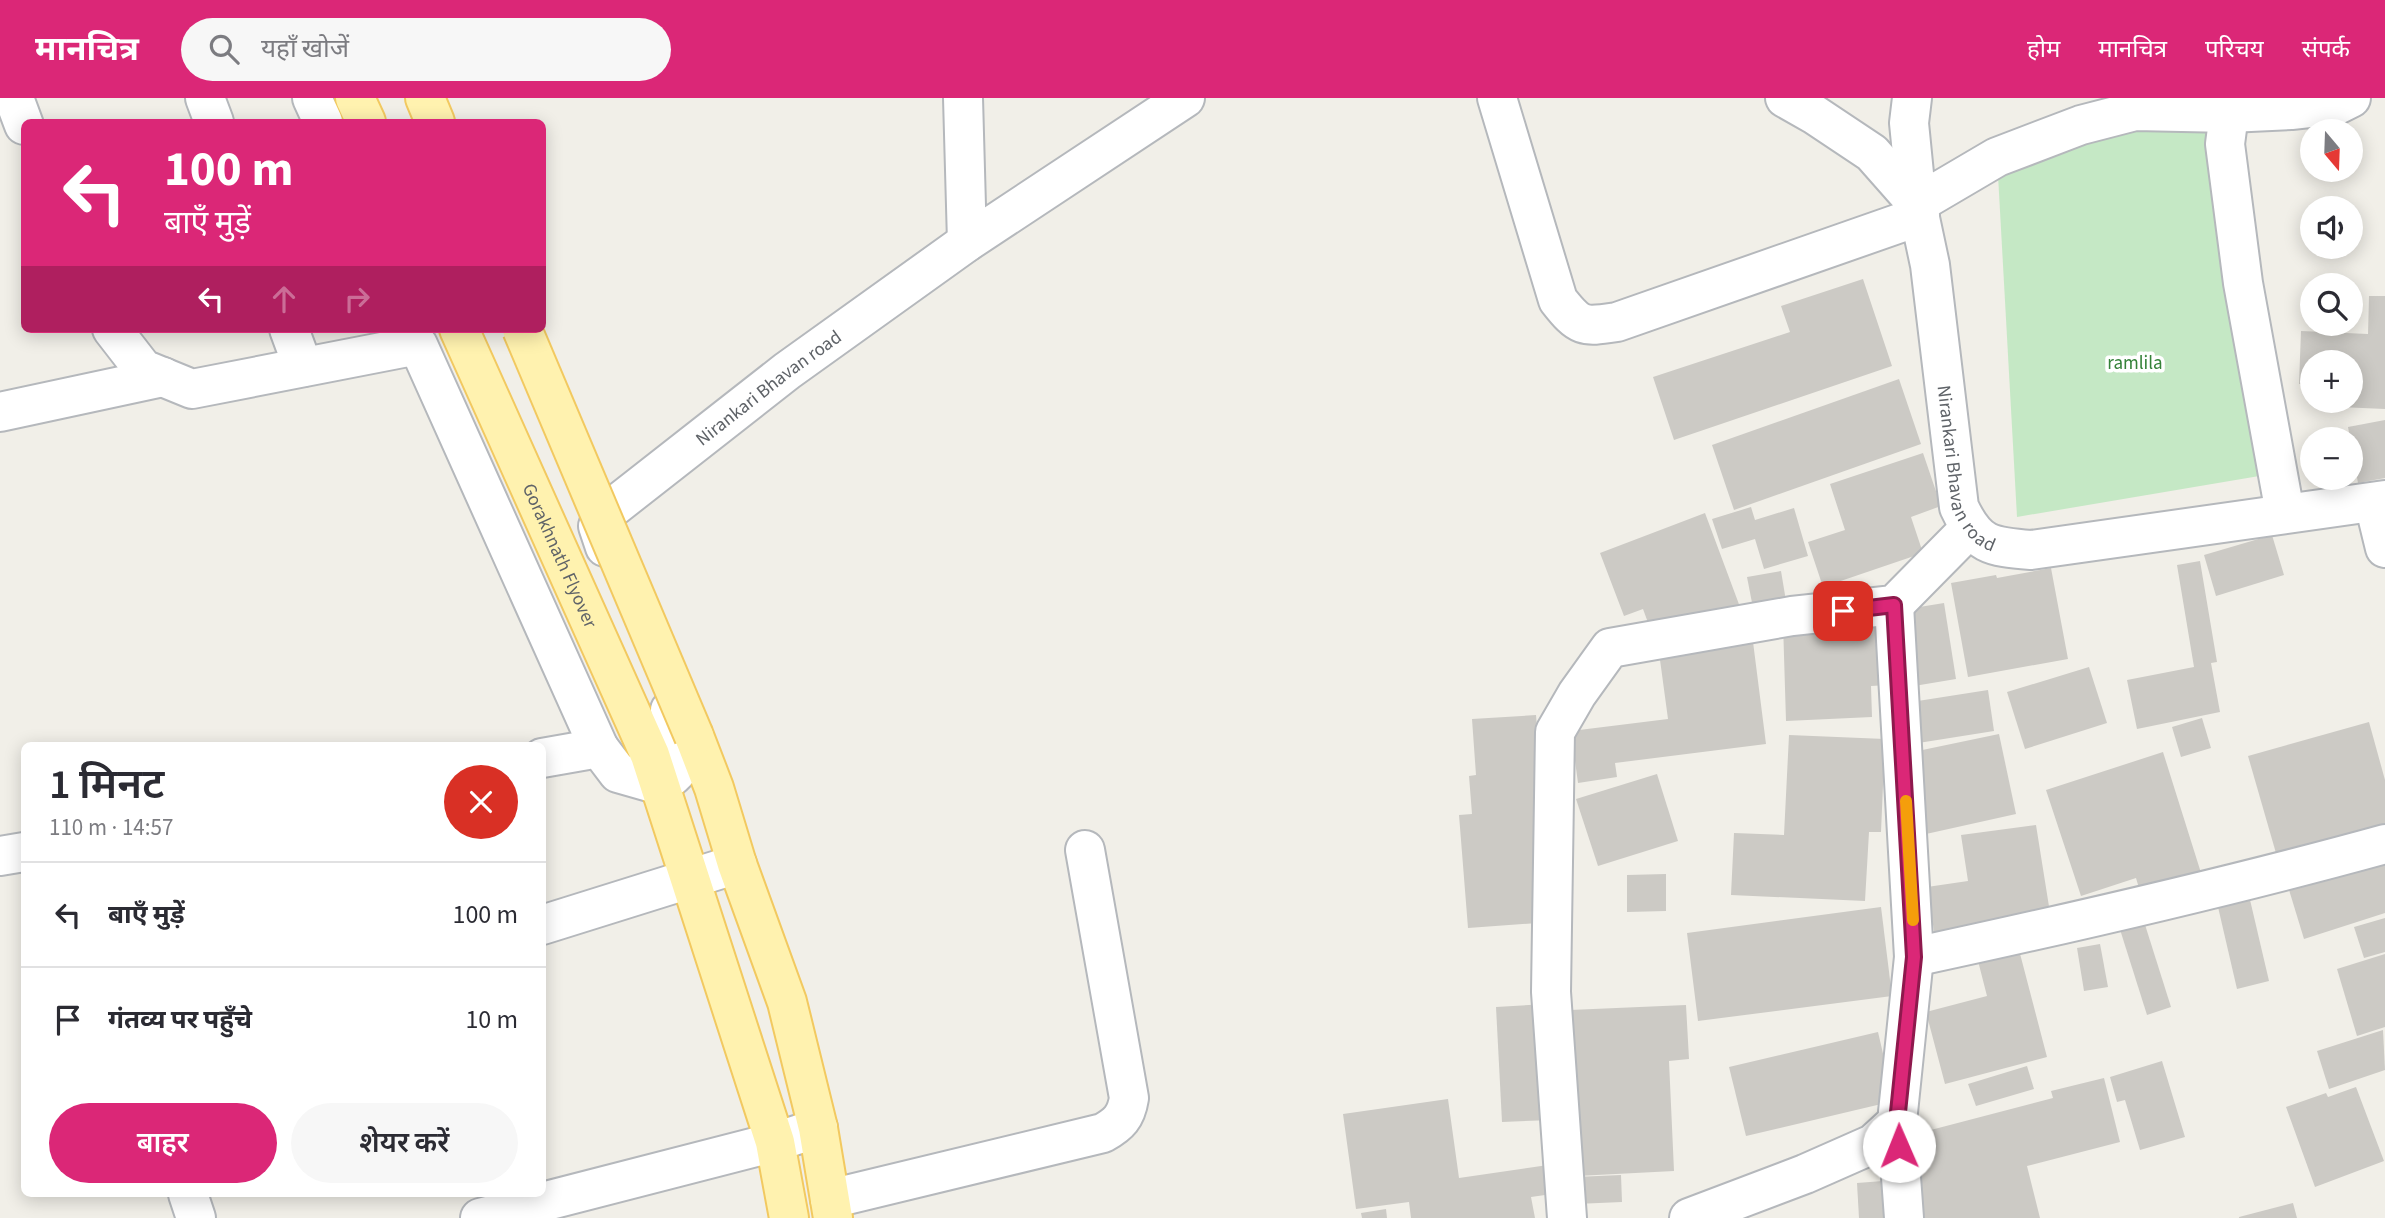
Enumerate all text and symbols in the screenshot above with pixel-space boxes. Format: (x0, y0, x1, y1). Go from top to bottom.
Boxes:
search box (181, 18, 671, 81)
text: मानचित्र (35, 26, 139, 73)
icon: search (205, 30, 243, 68)
text: यहाँ खोजें (261, 30, 349, 67)
text: होम (2027, 32, 2060, 67)
text: मानचित्र (2098, 32, 2167, 67)
text: परिचय (2205, 32, 2264, 67)
text: संपर्क (2302, 32, 2350, 67)
north arrow (2300, 119, 2362, 182)
map controls (2300, 119, 2363, 490)
text: 100 m (164, 135, 293, 205)
icon: left (49, 147, 140, 238)
button: sound (2300, 196, 2363, 259)
text: बाएँ मुड़ें (164, 200, 251, 246)
button: search (2300, 273, 2363, 336)
icon: left (192, 280, 230, 318)
icon: ahead (265, 280, 303, 318)
icon: right (338, 280, 376, 318)
street label: Nirankari Bhavan road (690, 324, 847, 453)
park label: ramlila (2107, 350, 2163, 377)
button: + (2300, 350, 2363, 413)
street label: Nirankari Bhavan road (1930, 384, 2000, 559)
button: − (2300, 427, 2363, 490)
street label: Gorakhnath Flyover (515, 479, 603, 633)
pin (1813, 581, 1873, 641)
icon: arrive (1824, 592, 1862, 630)
text: 1 मिनट (49, 755, 164, 815)
button: close (444, 765, 518, 839)
text: 110 m · 14:57 (49, 811, 173, 844)
icon: left (49, 896, 87, 934)
text: बाएँ मुड़ें (108, 896, 185, 933)
text: 100 m (452, 896, 518, 933)
icon: arrive (49, 1001, 87, 1039)
text: गंतव्य पर पहुँचे (108, 1001, 252, 1038)
text: 10 m (465, 1001, 518, 1038)
button: बाहर (49, 1103, 277, 1183)
button: शेयर करें (291, 1103, 518, 1183)
position arrow (1862, 1109, 1936, 1183)

